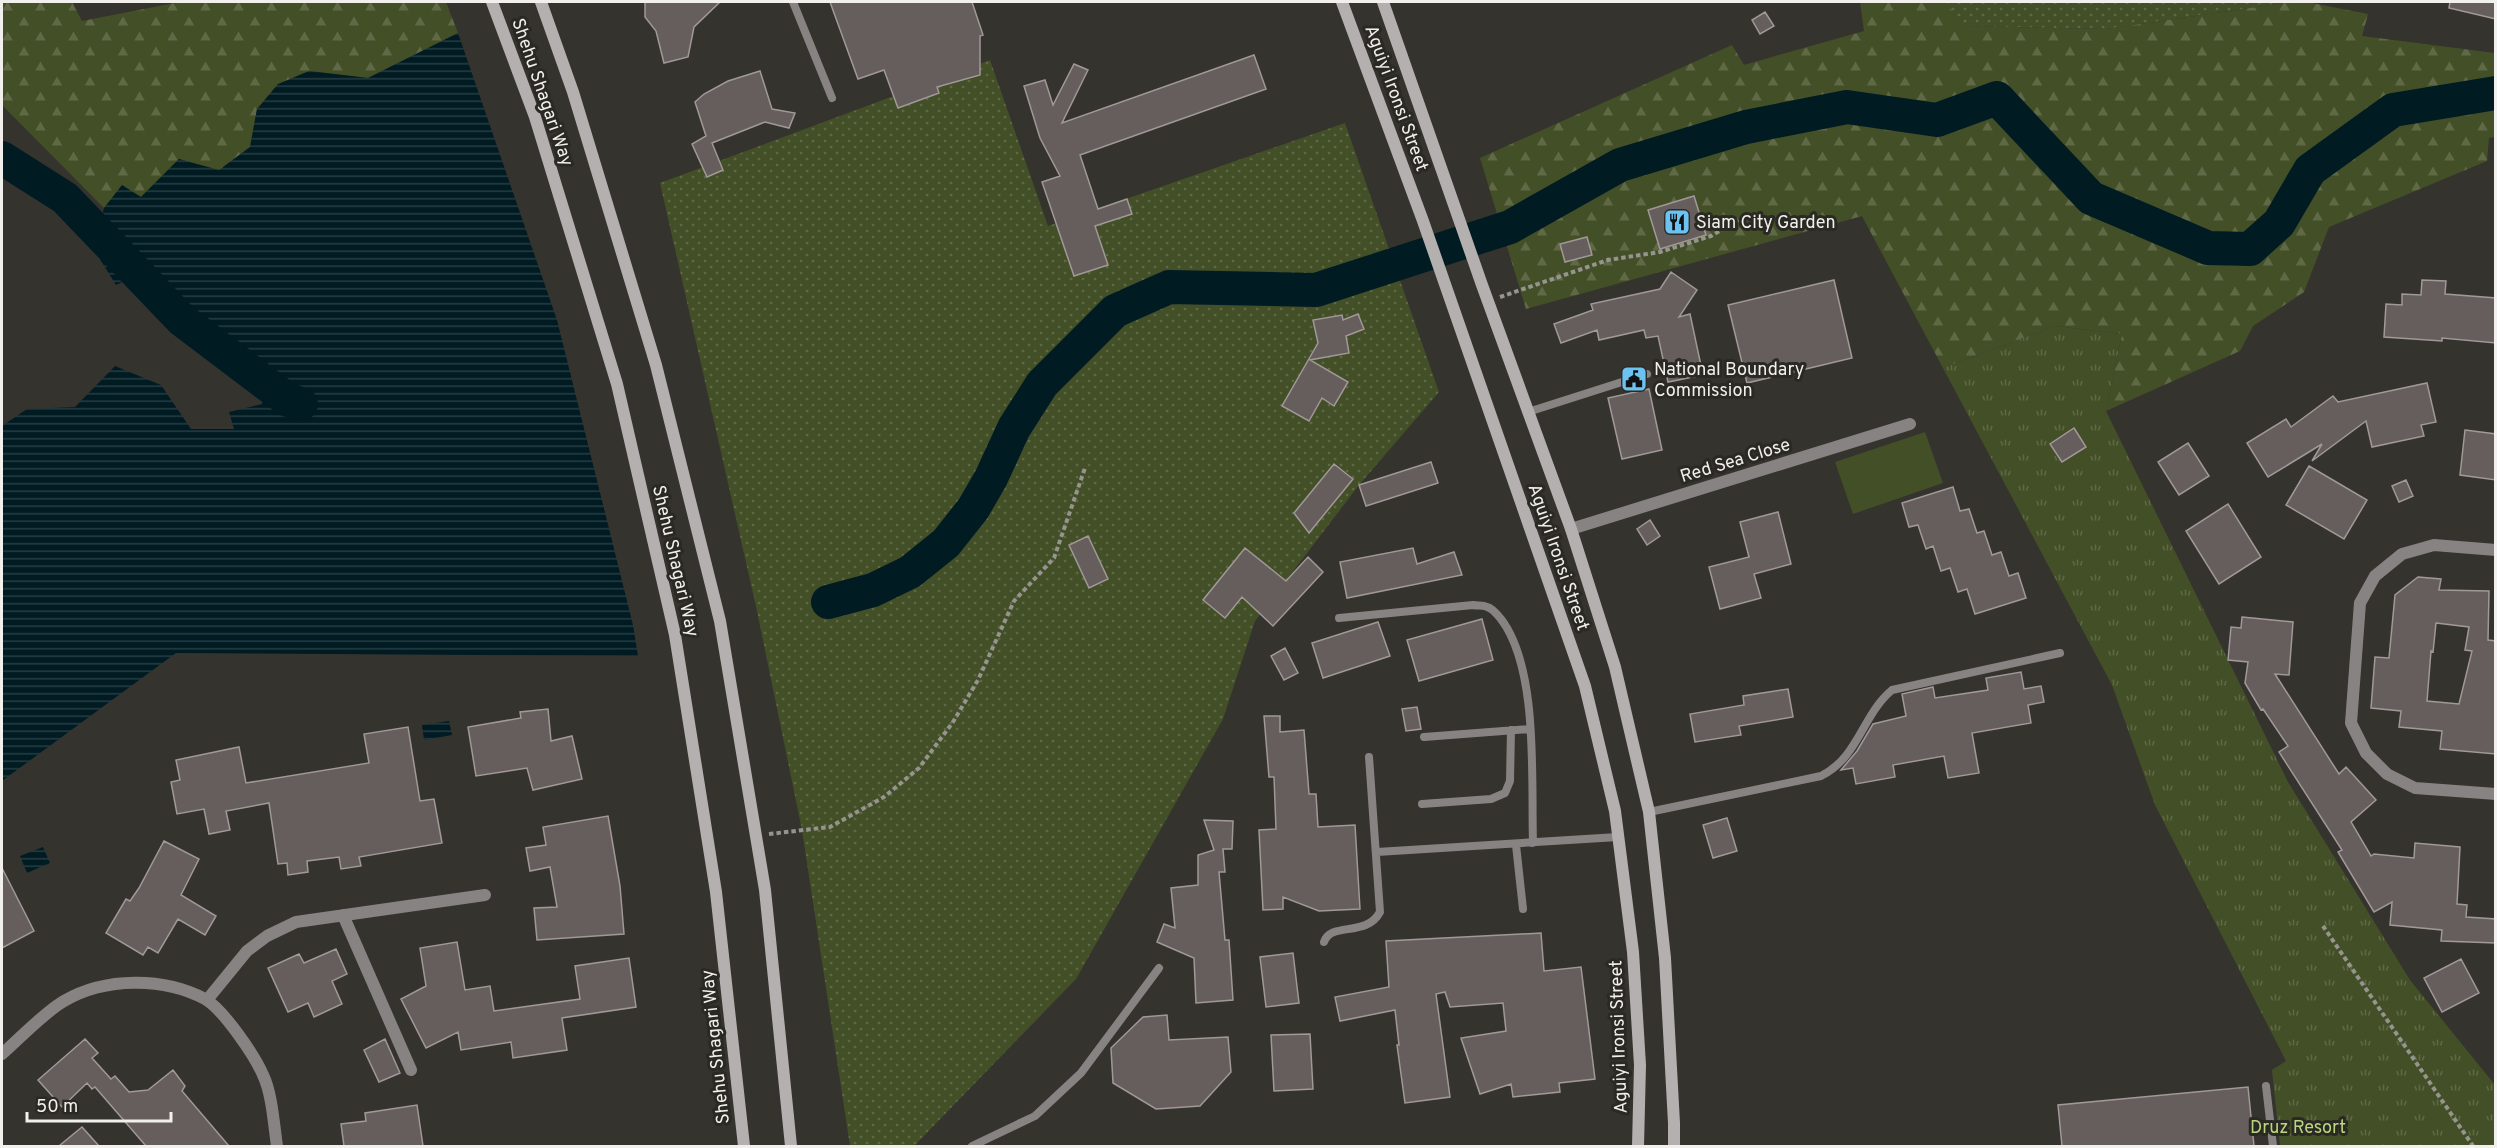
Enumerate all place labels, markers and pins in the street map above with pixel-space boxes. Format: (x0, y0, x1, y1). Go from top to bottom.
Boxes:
restaurant icon: Siam City Garden (1662, 207, 1692, 237)
place label: Siam City Garden (1696, 212, 1836, 235)
place label: National Boundary Commission (1654, 359, 1804, 403)
public building icon: National Boundary Commission (1619, 364, 1649, 394)

